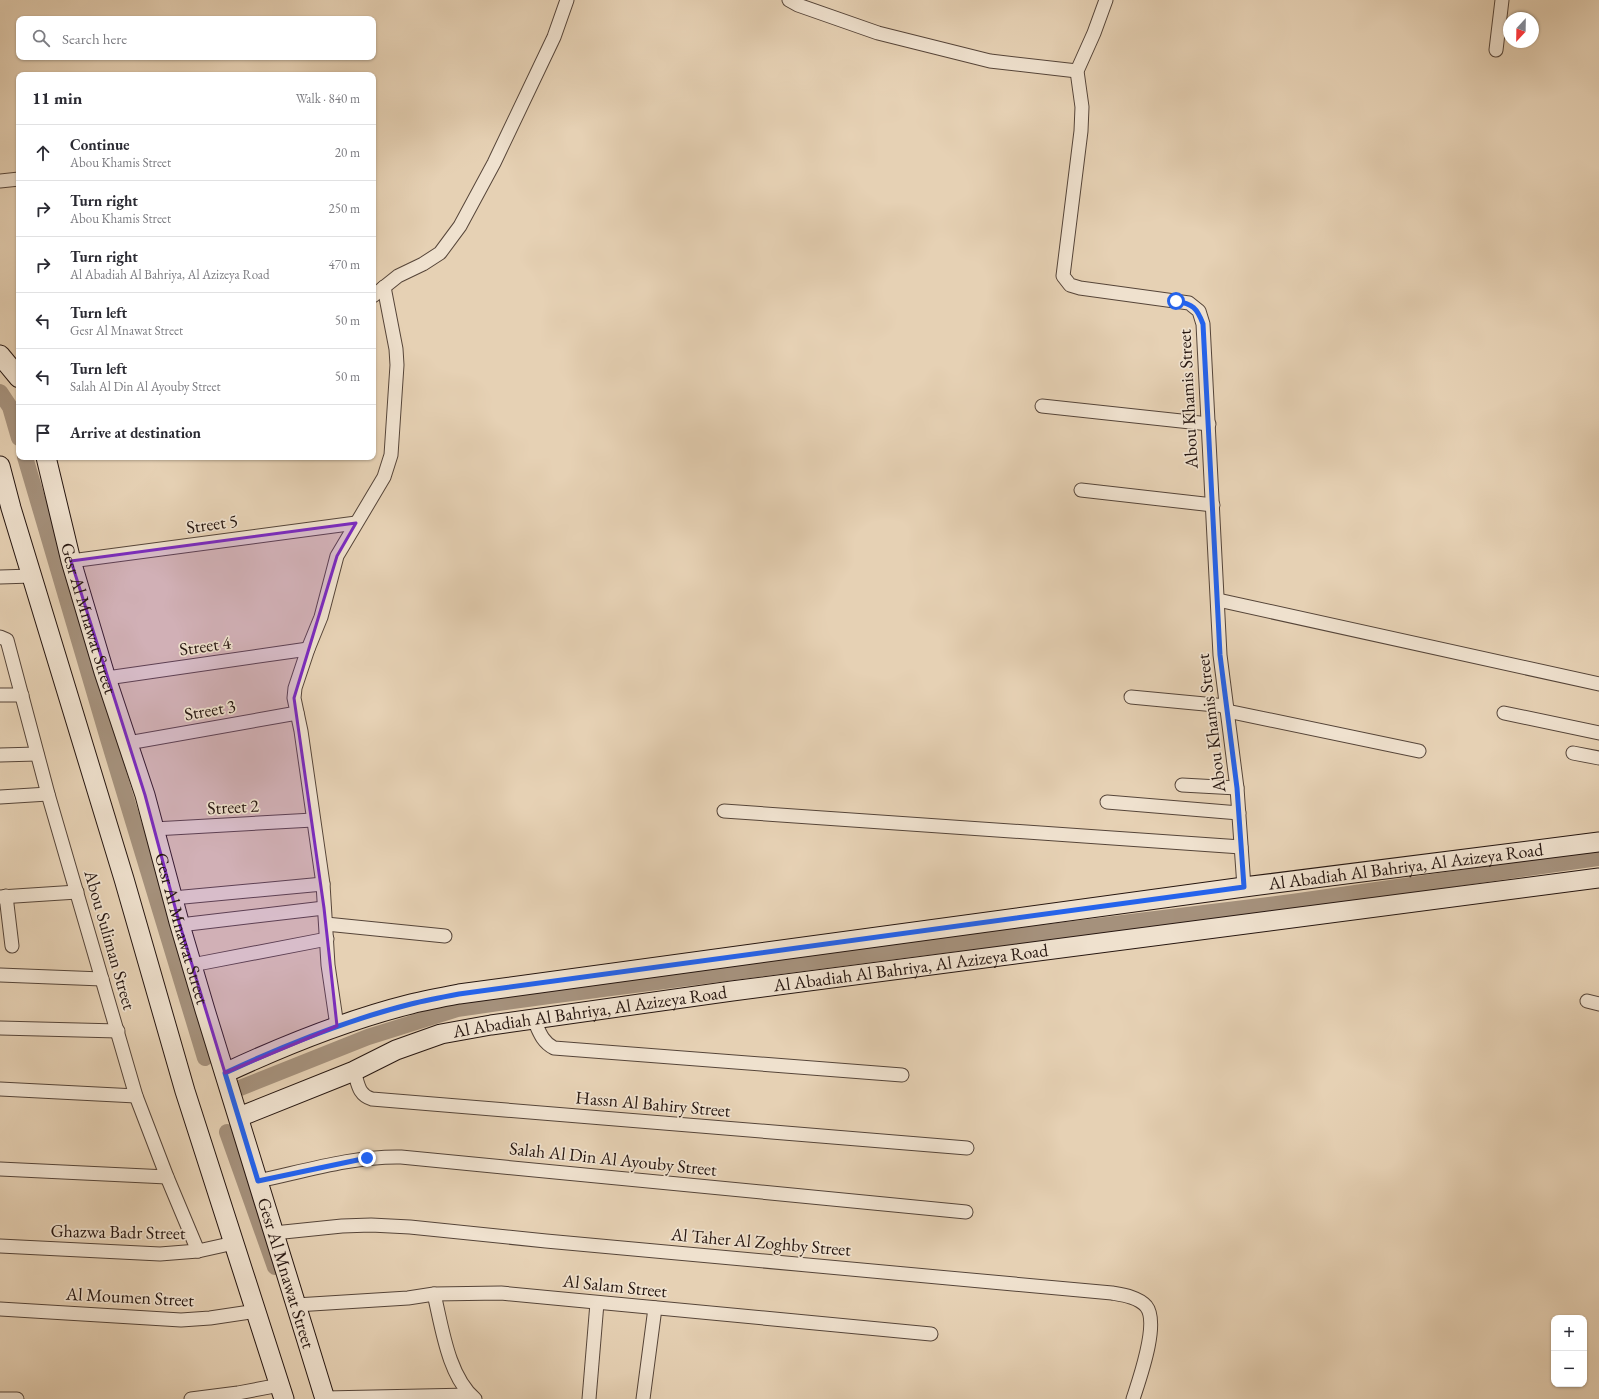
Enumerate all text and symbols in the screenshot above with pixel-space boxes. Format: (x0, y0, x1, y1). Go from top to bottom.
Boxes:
north arrow (1503, 12, 1539, 48)
search box (16, 16, 376, 60)
icon: search (30, 27, 52, 49)
text: Search here (62, 29, 127, 48)
text: 11 min (32, 87, 82, 109)
text: Walk · 840 m (296, 90, 360, 107)
text: Continue (70, 135, 130, 154)
icon: ahead (32, 142, 54, 164)
text: 20 m (335, 144, 360, 161)
text: Abou Khamis Street (70, 154, 171, 171)
text: Turn right (70, 191, 138, 210)
icon: right (32, 198, 54, 220)
text: 250 m (329, 200, 360, 217)
text: Abou Khamis Street (70, 210, 171, 227)
text: Turn right (70, 247, 138, 266)
icon: right (32, 254, 54, 276)
text: 470 m (329, 256, 360, 273)
text: Al Abadiah Al Bahriya, Al Azizeya Road (70, 266, 270, 283)
route start (1167, 292, 1185, 310)
text: Turn left (70, 303, 127, 322)
icon: left (32, 310, 54, 332)
text: 50 m (335, 312, 360, 329)
text: Gesr Al Mnawat Street (70, 322, 183, 339)
street label: Abou Khamis Street (1172, 328, 1203, 470)
text: Turn left (70, 359, 127, 378)
icon: left (32, 366, 54, 388)
text: 50 m (335, 368, 360, 385)
text: Salah Al Din Al Ayouby Street (70, 378, 221, 395)
icon: arrive (32, 422, 54, 444)
text: Arrive at destination (70, 423, 201, 442)
street label: Street 5 (185, 509, 239, 538)
street label: Gesr Al Mnawat Street (56, 540, 123, 697)
street label: Street 4 (178, 630, 233, 660)
street label: Abou Khamis Street (1191, 652, 1231, 795)
street label: Street 3 (182, 694, 237, 725)
street label: Street 2 (207, 794, 260, 819)
street label: Al Abadiah Al Bahriya, Al Azizeya Road (1266, 837, 1545, 895)
street label: Gesr Al Mnawat Street (150, 850, 215, 1007)
street label: Abou Suliman Street (79, 866, 141, 1013)
street label: Al Abadiah Al Bahriya, Al Azizeya Road (771, 938, 1050, 997)
street label: Al Abadiah Al Bahriya, Al Azizeya Road (450, 980, 729, 1043)
street label: Hassn Al Bahiry Street (575, 1085, 732, 1122)
street label: Salah Al Din Al Ayouby Street (508, 1136, 718, 1181)
route end (358, 1149, 376, 1167)
street label: Gesr Al Mnawat Street (253, 1195, 321, 1352)
street label: Ghazwa Badr Street (50, 1219, 186, 1244)
street label: Al Taher Al Zoghby Street (669, 1222, 852, 1261)
street label: Al Salam Street (561, 1268, 669, 1302)
street label: Al Moumen Street (64, 1282, 195, 1311)
map controls (1551, 1315, 1587, 1387)
button: + (1551, 1315, 1587, 1351)
button: − (1551, 1351, 1587, 1387)

